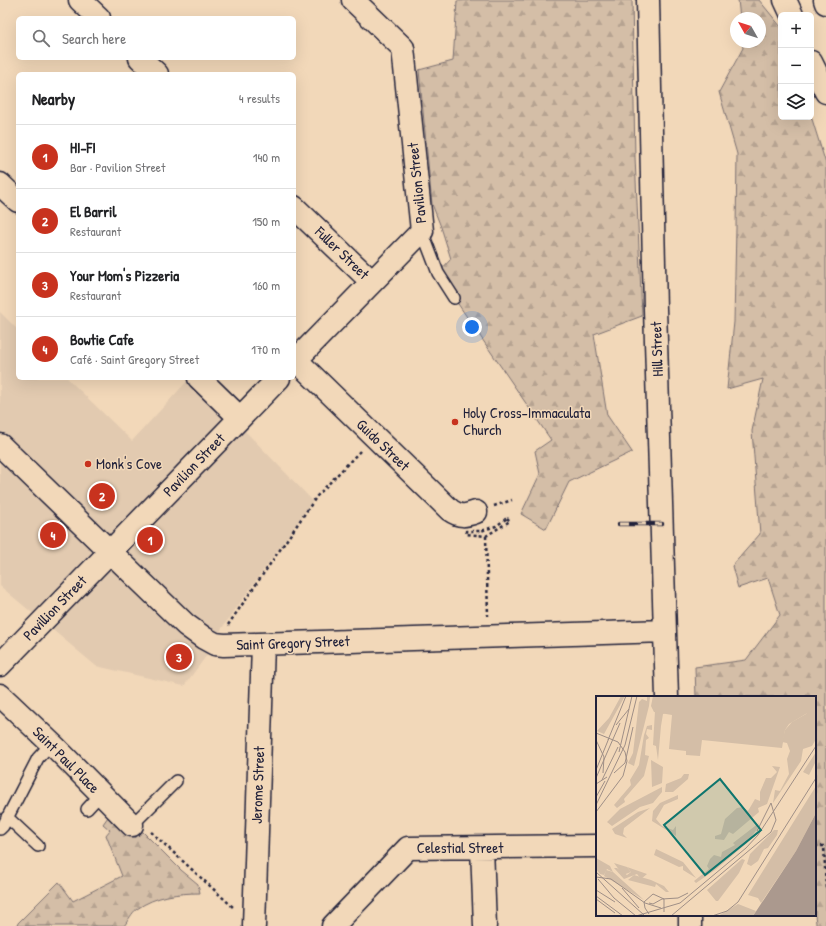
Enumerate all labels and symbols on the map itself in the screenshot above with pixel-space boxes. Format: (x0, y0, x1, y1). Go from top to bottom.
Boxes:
north arrow (730, 12, 766, 48)
street label: Pavilion Street (402, 141, 431, 224)
street label: Fuller Street (310, 221, 375, 284)
your location (462, 317, 482, 337)
street label: Hill Street (645, 320, 668, 377)
place label: Holy Cross–Immaculata Church (463, 402, 590, 440)
street label: Guido Street (352, 414, 415, 476)
marker: Holy Cross–Immaculata Church (450, 417, 460, 427)
street label: Pavilion Street (158, 428, 230, 501)
place label: Monk's Cove (96, 453, 162, 474)
marker: Monk's Cove (83, 459, 93, 469)
pin: 2 (89, 481, 115, 511)
pin: 4 (40, 520, 66, 550)
pin: 1 (137, 525, 163, 555)
street label: Pavillion Street (18, 570, 92, 645)
street label: Saint Gregory Street (236, 630, 351, 655)
pin: 3 (166, 642, 192, 672)
inset map (596, 696, 816, 916)
street label: Saint Paul Place (28, 721, 105, 798)
street label: Jerome Street (246, 745, 269, 824)
street label: Celestial Street (417, 837, 504, 858)

